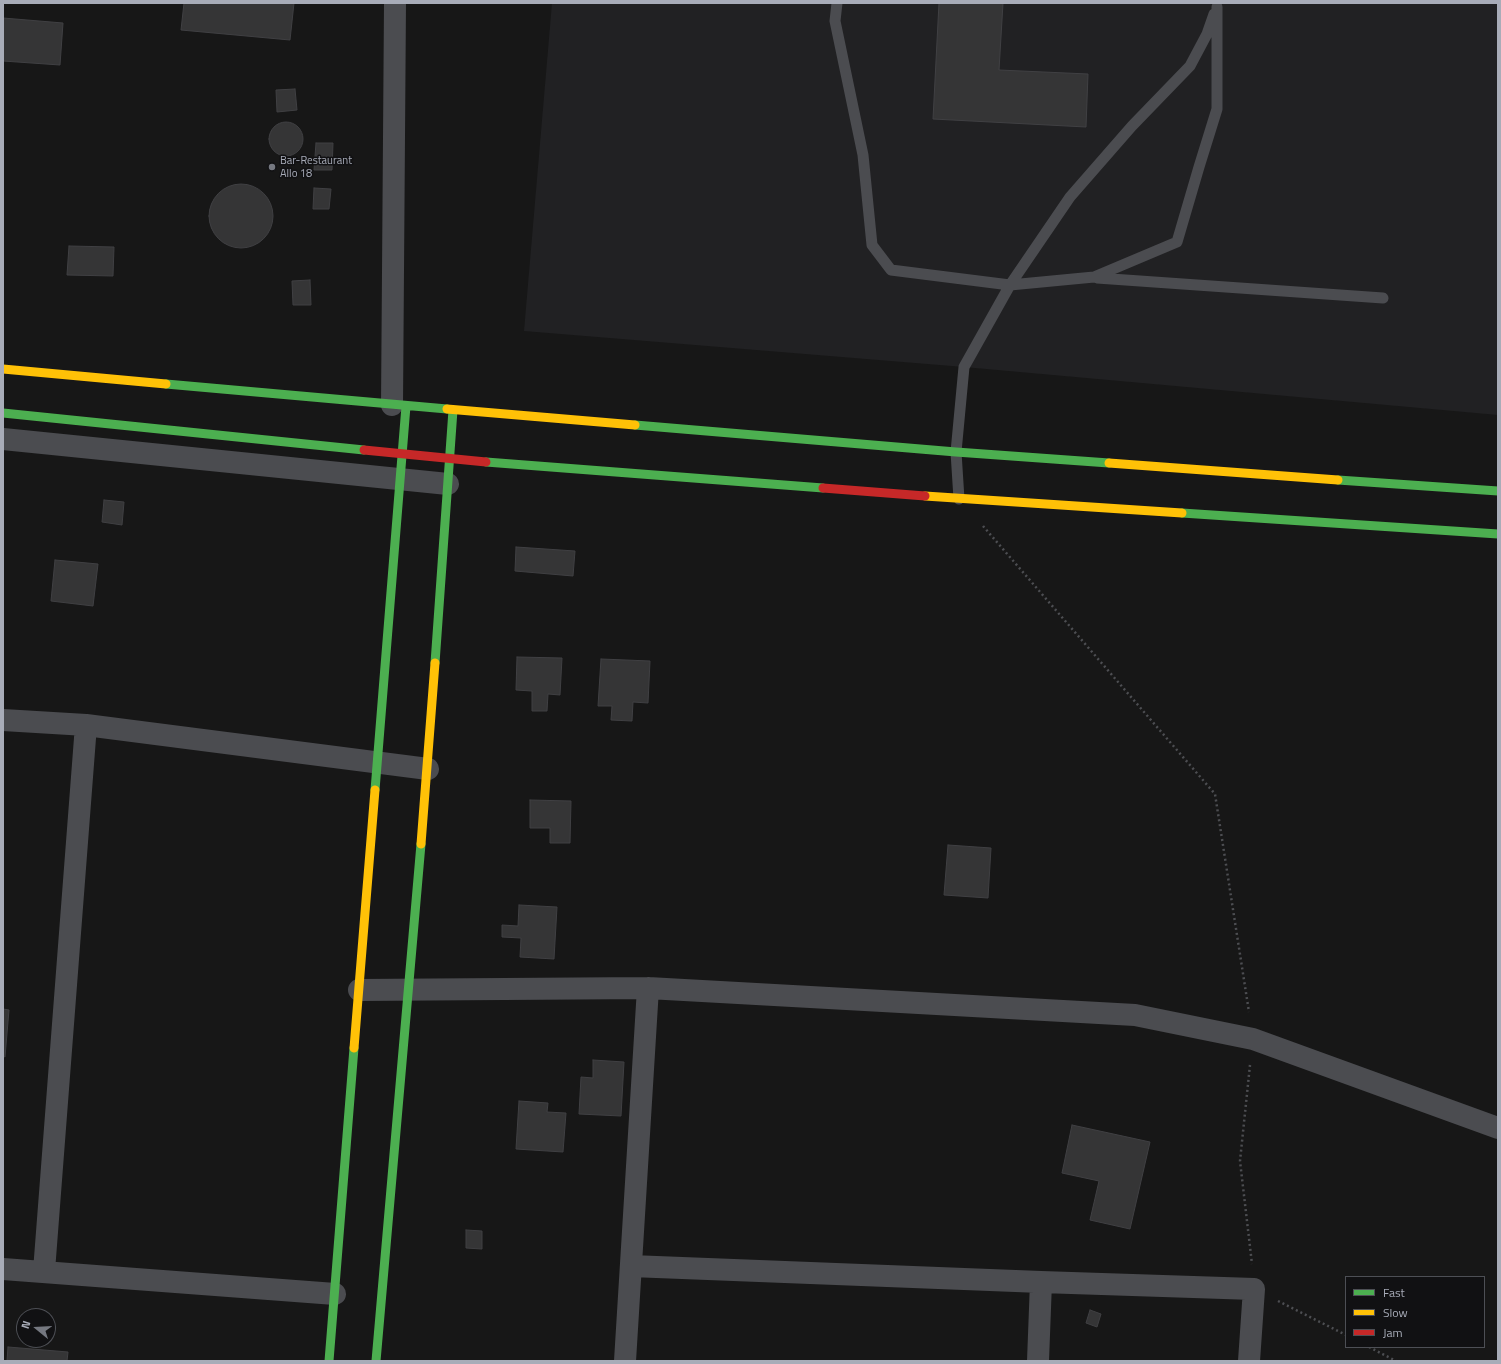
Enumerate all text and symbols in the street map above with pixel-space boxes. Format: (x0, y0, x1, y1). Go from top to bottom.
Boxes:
place label: Bar-Restaurant Allo 18 (280, 154, 352, 180)
marker: Bar-Restaurant Allo 18 (267, 162, 277, 172)
legend (1345, 1276, 1485, 1348)
text: Fast (1383, 1283, 1405, 1302)
text: Slow (1383, 1303, 1408, 1322)
north arrow (16, 1308, 56, 1348)
text: N (17, 1319, 34, 1331)
text: Jam (1383, 1323, 1403, 1342)

